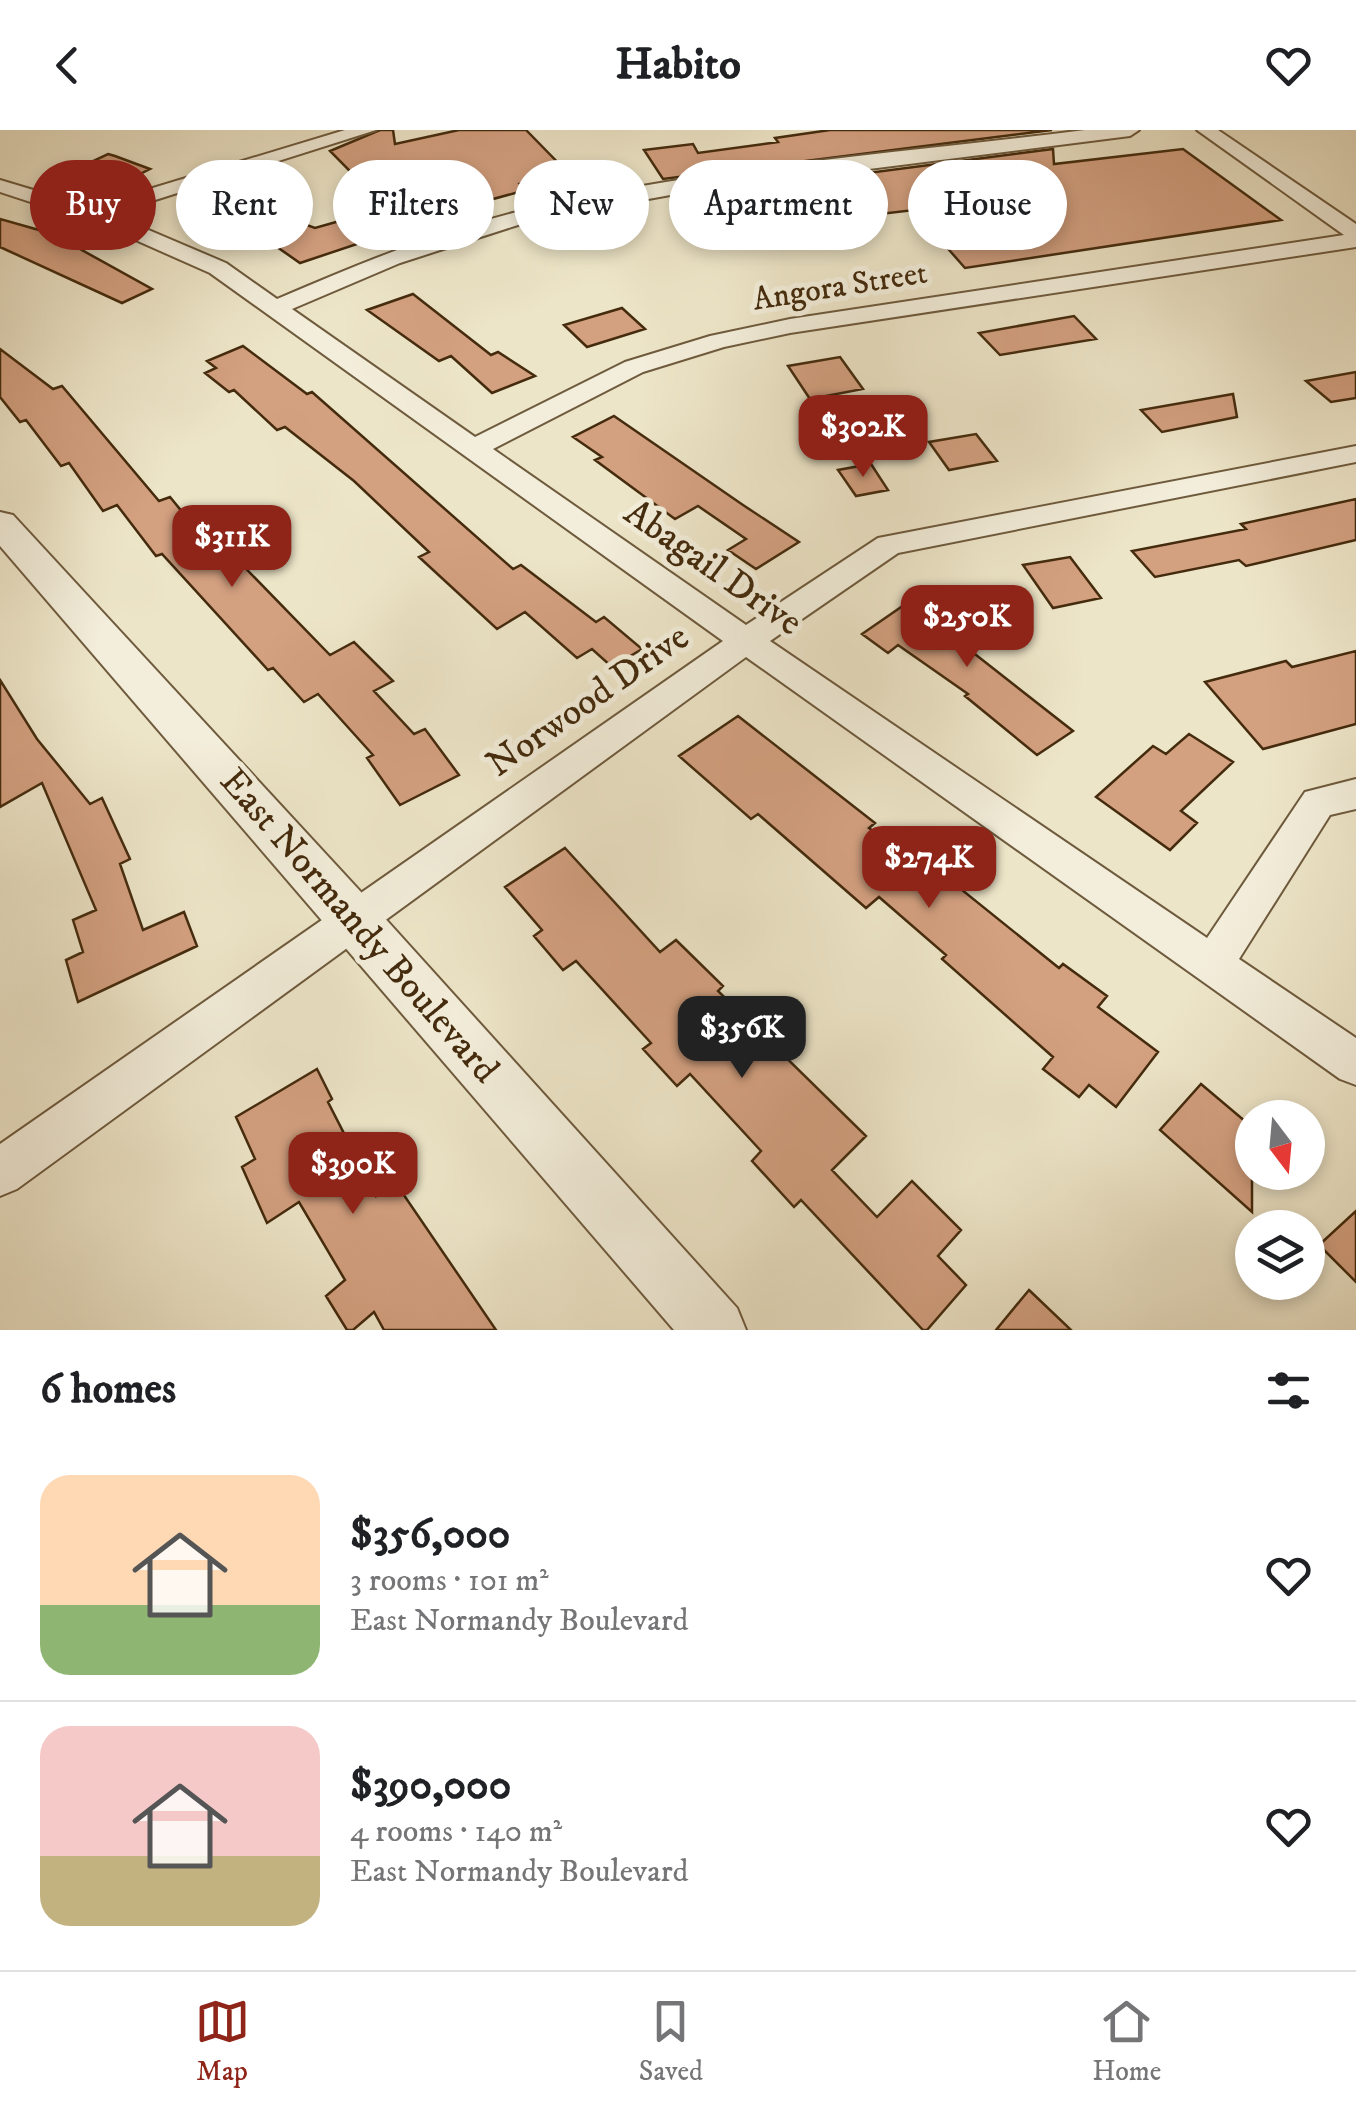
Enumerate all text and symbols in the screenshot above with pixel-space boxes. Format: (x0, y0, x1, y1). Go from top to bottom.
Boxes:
text: Habito (615, 37, 741, 93)
icon: back (40, 38, 95, 93)
icon: heart (1261, 38, 1316, 93)
chip: Buy (30, 160, 156, 250)
chip: Rent (176, 160, 313, 250)
chip: Filters (333, 160, 494, 250)
chip: New (514, 160, 649, 250)
chip: Apartment (669, 160, 888, 250)
chip: House (908, 160, 1067, 250)
street label: Angora Street (750, 253, 930, 321)
pin: $302K (793, 395, 933, 480)
text: $302K (821, 407, 905, 447)
street label: Abagail Drive (615, 489, 811, 647)
pin: $311K (162, 505, 302, 590)
text: $311K (194, 517, 270, 557)
pin: $250K (897, 585, 1037, 670)
text: $250K (923, 597, 1011, 637)
street label: Norwood Drive (477, 614, 699, 788)
street label: East Normandy Boulevard (209, 759, 509, 1093)
pin: $274K (859, 826, 999, 911)
text: $274K (884, 838, 974, 878)
pin: $356K (672, 996, 812, 1081)
text: $356K (700, 1008, 784, 1048)
north arrow (1235, 1100, 1325, 1190)
map controls (1235, 1100, 1325, 1300)
pin: $390K (283, 1132, 423, 1217)
text: $390K (310, 1144, 396, 1184)
button: layers (1235, 1210, 1325, 1300)
icon: filters (1261, 1363, 1316, 1418)
text: 6 homes (40, 1364, 176, 1416)
text: $356,000 (350, 1509, 510, 1561)
icon: home (120, 1515, 240, 1635)
icon: heart (1261, 1548, 1316, 1603)
text: 3 rooms · 101 m² (350, 1561, 549, 1601)
text: East Normandy Boulevard (350, 1601, 689, 1641)
text: $390,000 (350, 1760, 511, 1812)
icon: home (120, 1766, 240, 1886)
icon: heart (1261, 1799, 1316, 1854)
text: 4 rooms · 140 m² (350, 1812, 562, 1852)
text: East Normandy Boulevard (350, 1852, 689, 1892)
tab: Map (195, 1994, 250, 2089)
tab: Saved (639, 1994, 703, 2089)
tab: Home (1092, 1994, 1161, 2089)

